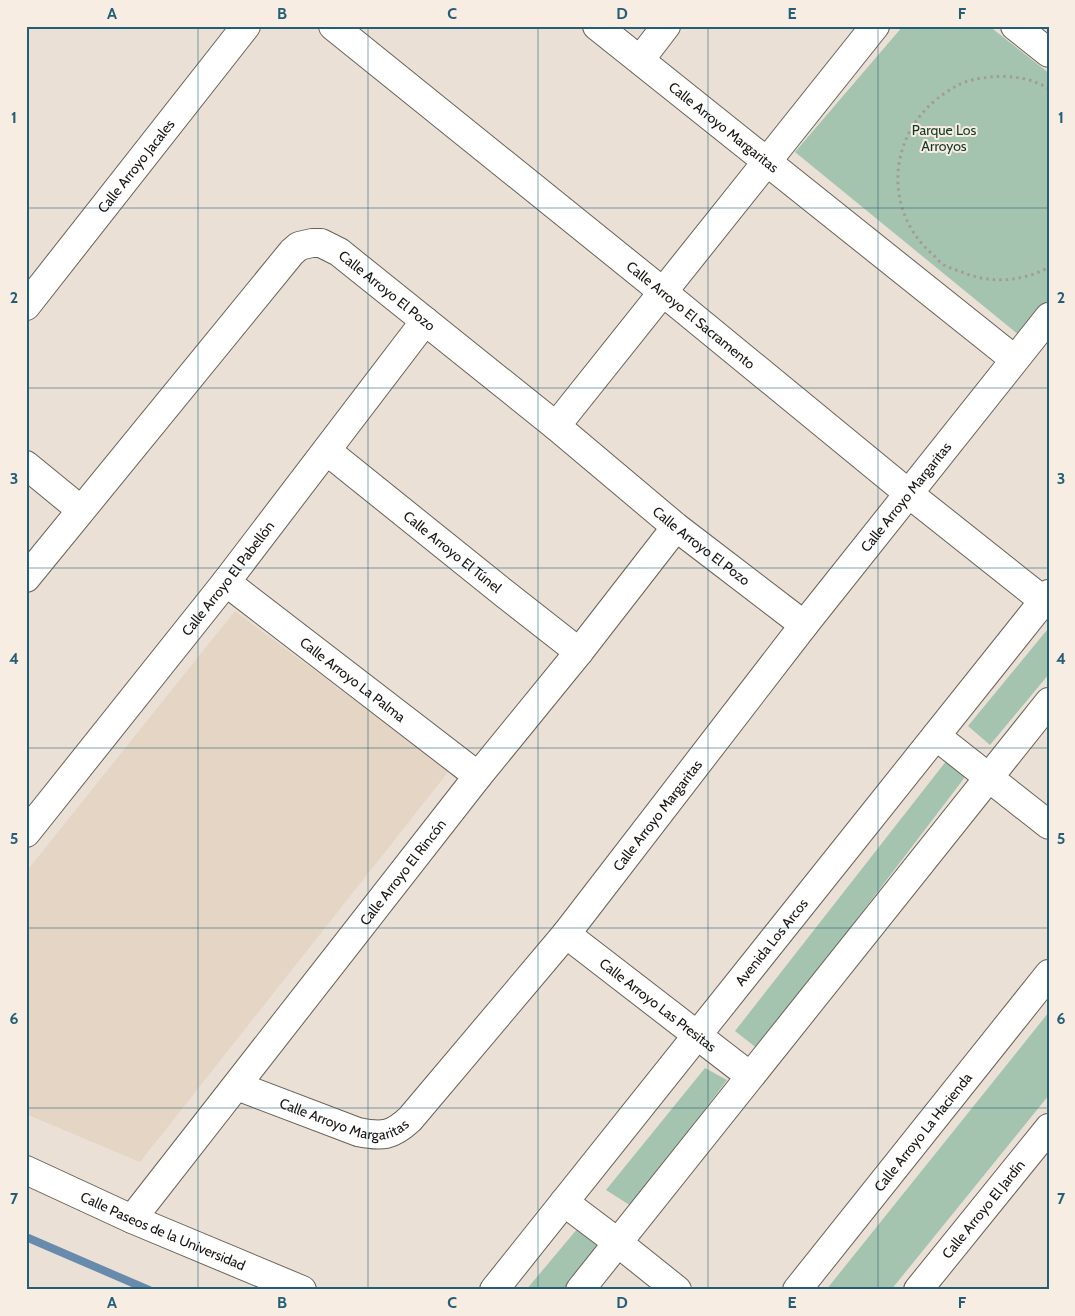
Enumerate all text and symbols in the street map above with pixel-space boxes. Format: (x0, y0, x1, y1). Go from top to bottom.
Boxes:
text: A (107, 4, 117, 23)
text: B (277, 4, 287, 23)
text: C (447, 4, 457, 23)
text: D (616, 4, 628, 23)
text: E (787, 4, 797, 23)
text: F (958, 4, 967, 23)
street label: Calle Arroyo Margaritas (665, 78, 782, 177)
text: 1 (11, 108, 17, 127)
text: 1 (1058, 108, 1064, 127)
street label: Calle Arroyo Jacales (94, 115, 179, 217)
park label: Parque Los Arroyos (912, 121, 976, 155)
street label: Calle Arroyo El Pozo (335, 246, 439, 335)
street label: Calle Arroyo El Sacramento (623, 257, 759, 373)
text: 2 (10, 288, 18, 307)
text: 2 (1057, 288, 1065, 307)
street label: Calle Arroyo Margaritas (857, 438, 955, 556)
text: 3 (10, 469, 18, 488)
text: 3 (1057, 469, 1065, 488)
street label: Calle Arroyo El Pozo (649, 502, 754, 590)
street label: Calle Arroyo El Túnel (400, 507, 506, 597)
street label: Calle Arroyo El Pabellón (178, 517, 278, 639)
street label: Calle Arroyo La Palma (296, 633, 409, 726)
text: 4 (9, 649, 19, 668)
text: 4 (1056, 649, 1066, 668)
street label: Calle Arroyo Margaritas (609, 756, 706, 875)
street label: Calle Arroyo El Rincón (356, 815, 450, 929)
text: 5 (10, 829, 18, 848)
text: 5 (1057, 829, 1065, 848)
street label: Avenida Los Arcos (731, 895, 812, 989)
street label: Calle Arroyo Las Presitas (596, 954, 720, 1056)
text: 6 (10, 1009, 19, 1028)
text: 6 (1057, 1009, 1066, 1028)
street label: Calle Arroyo La Hacienda (870, 1069, 976, 1195)
street label: Calle Arroyo Margaritas (277, 1094, 413, 1144)
street label: Calle Arroyo El Jardín (938, 1156, 1029, 1262)
street label: Calle Paseos de la Universidad (78, 1187, 248, 1274)
text: 7 (10, 1189, 19, 1208)
text: 7 (1057, 1189, 1066, 1208)
text: A (107, 1293, 117, 1312)
text: B (277, 1293, 287, 1312)
text: C (447, 1293, 457, 1312)
text: D (616, 1293, 628, 1312)
text: E (787, 1293, 797, 1312)
text: F (958, 1293, 967, 1312)

